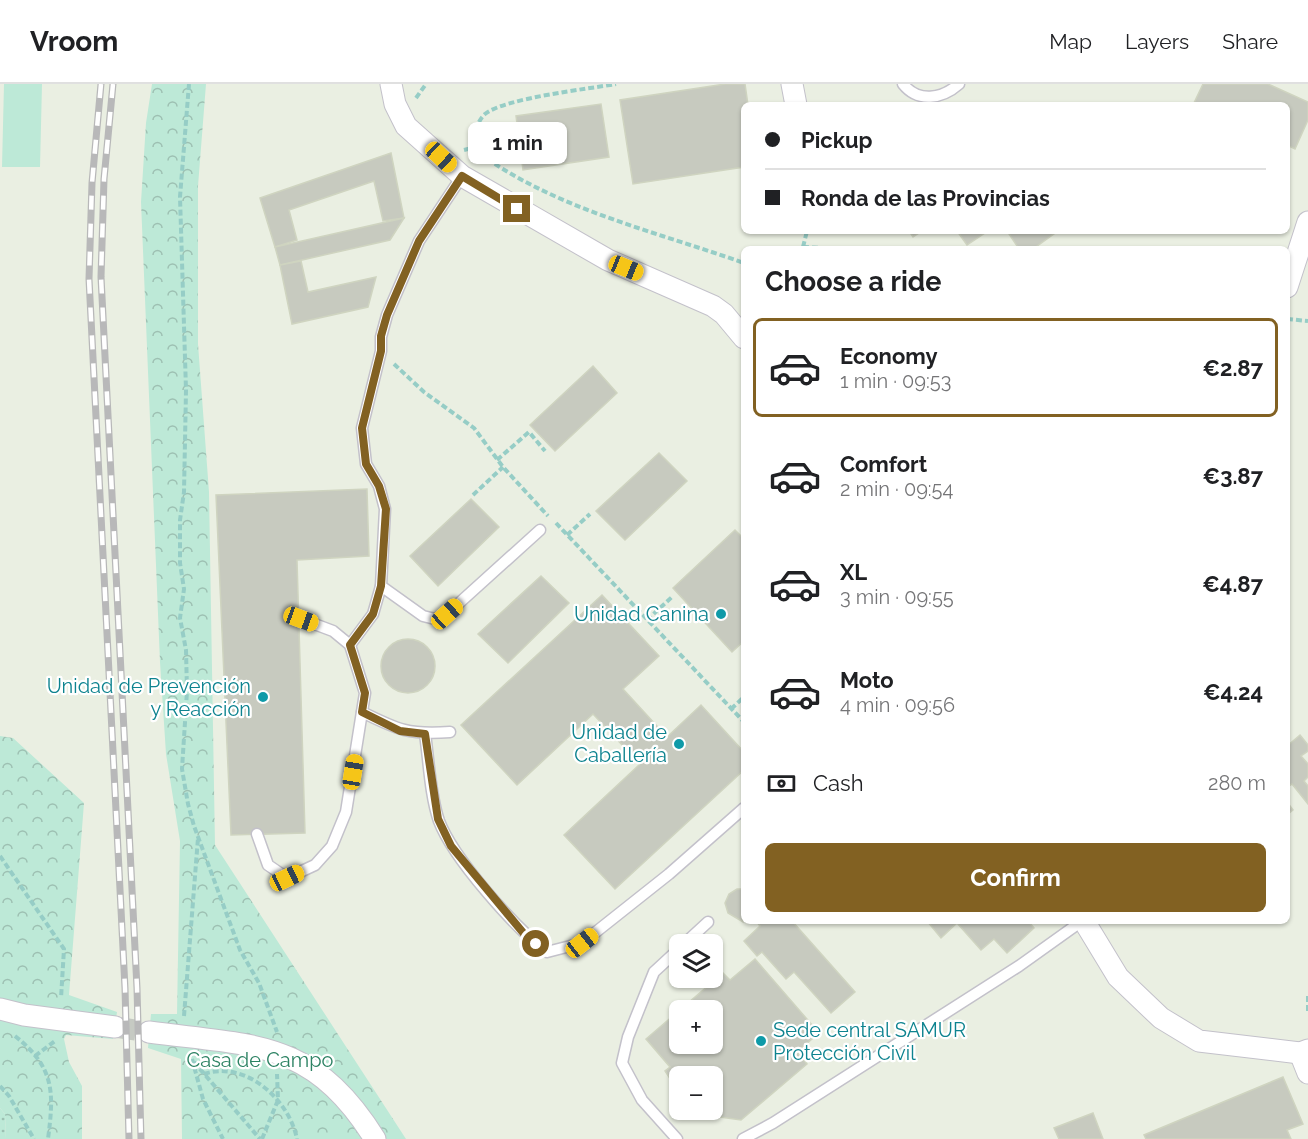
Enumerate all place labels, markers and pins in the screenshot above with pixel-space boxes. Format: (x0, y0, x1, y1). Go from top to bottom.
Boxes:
place label: Unidad Canina (574, 602, 709, 626)
marker: Unidad Canina (714, 607, 728, 621)
place label: Unidad de Prevención y Reacción (47, 674, 251, 721)
marker: Unidad de Prevención y Reacción (256, 690, 270, 704)
place label: Unidad de Caballería (571, 720, 667, 767)
marker: Unidad de Caballería (672, 737, 686, 751)
place label: Sede central SAMUR Protección Civil (773, 1018, 966, 1065)
marker: Sede central SAMUR Protección Civil (754, 1034, 768, 1048)

